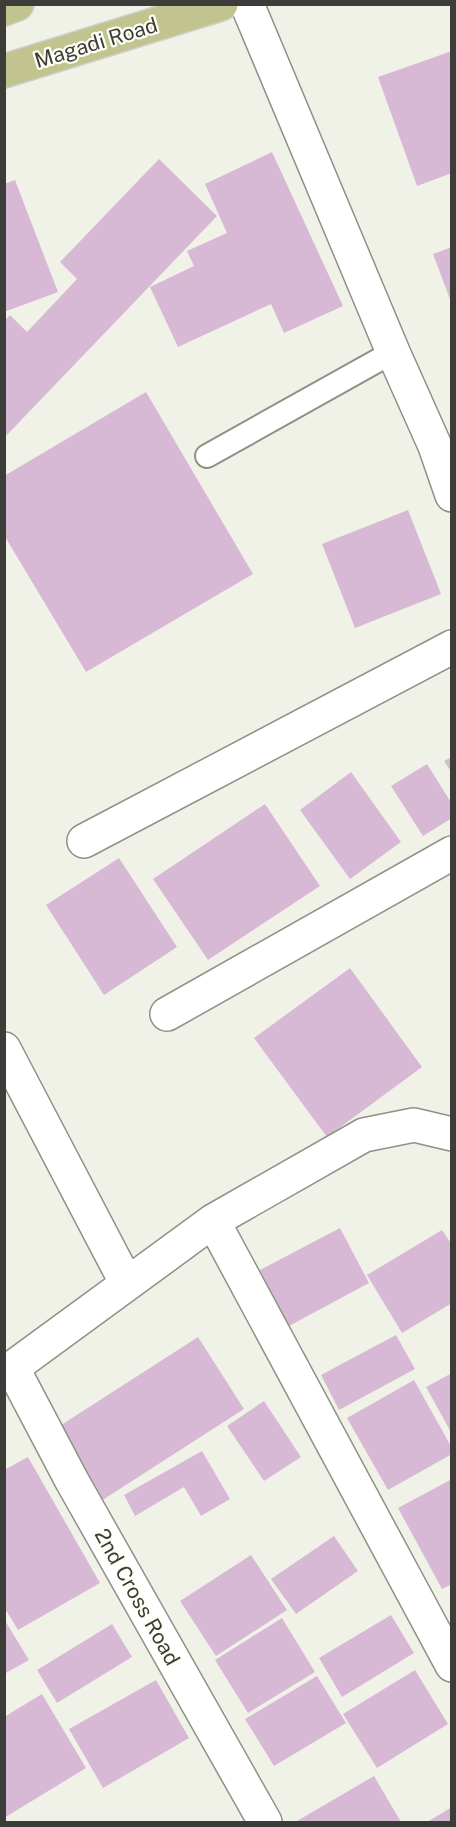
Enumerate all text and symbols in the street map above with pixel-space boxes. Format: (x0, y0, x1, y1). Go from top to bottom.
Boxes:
street label: Magadi Road (31, 12, 160, 73)
street label: 2nd Cross Road (90, 1524, 185, 1670)

